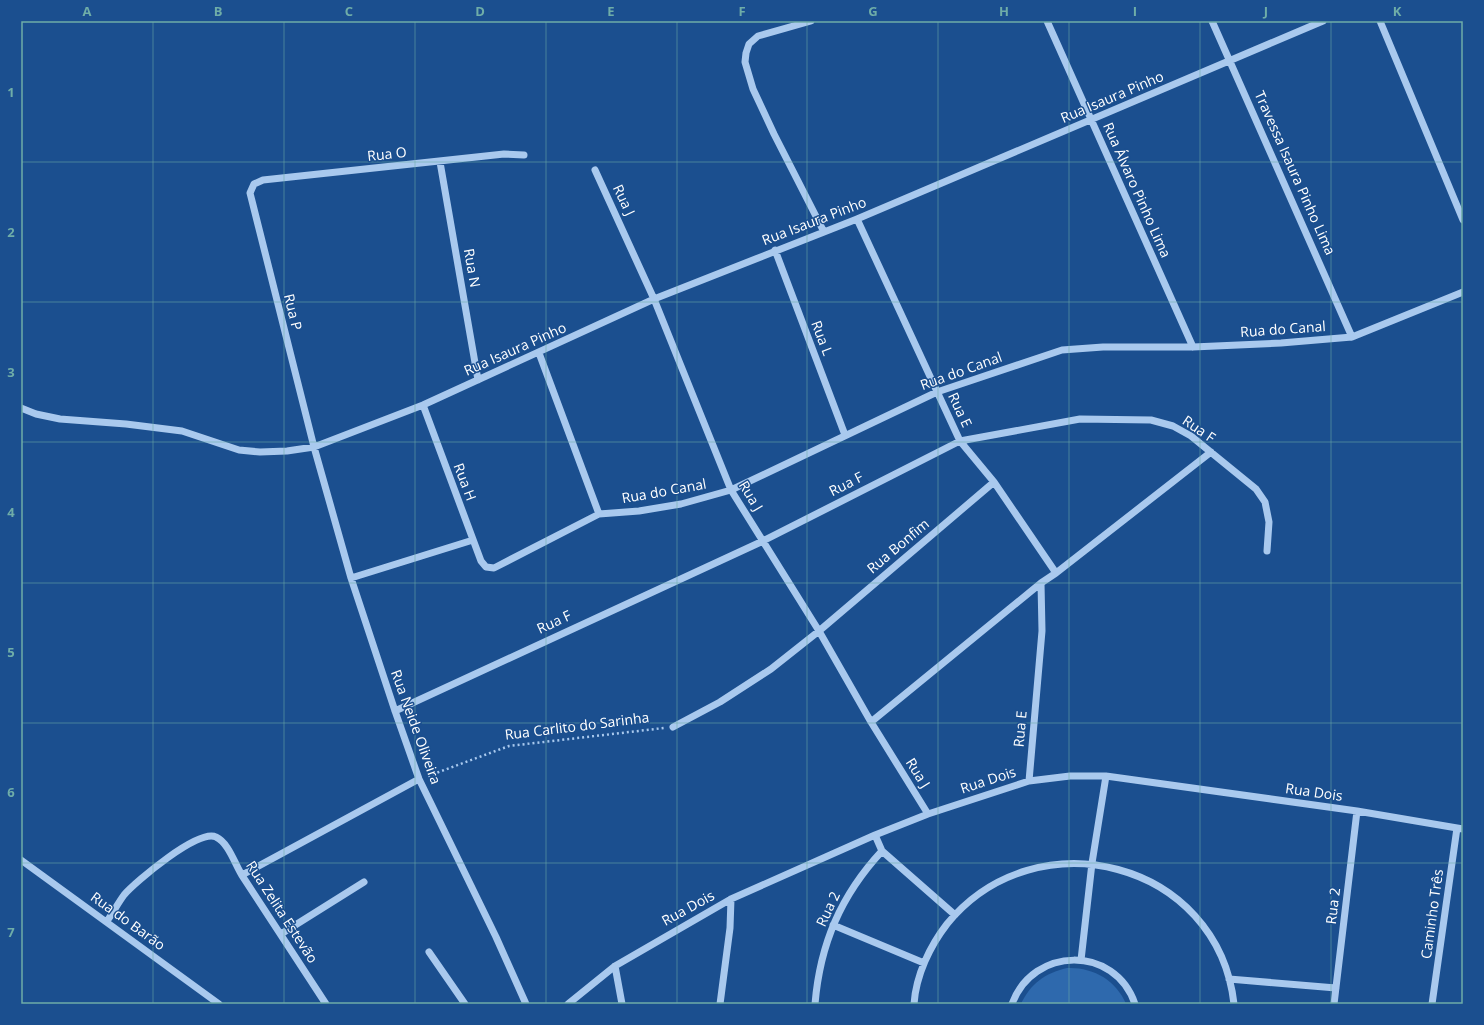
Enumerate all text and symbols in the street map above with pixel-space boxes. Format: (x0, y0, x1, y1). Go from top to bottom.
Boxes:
text: A (83, 2, 92, 20)
text: B (214, 2, 223, 20)
text: C (345, 2, 353, 20)
text: D (475, 2, 485, 20)
text: E (607, 2, 615, 20)
text: F (738, 2, 746, 20)
text: G (868, 2, 878, 20)
text: H (999, 2, 1009, 20)
text: I (1133, 2, 1137, 20)
text: J (1263, 2, 1268, 20)
text: K (1393, 2, 1402, 20)
street label: Rua Isaura Pinho (1057, 66, 1166, 127)
text: 1 (7, 83, 15, 101)
street label: Travessa Isaura Pinho Lima (1251, 88, 1340, 258)
street label: Rua Álvaro Pinho Lima (1099, 119, 1176, 261)
street label: Rua O (366, 142, 408, 165)
street label: Rua J (609, 181, 640, 218)
street label: Rua Isaura Pinho (759, 192, 869, 249)
text: 2 (7, 223, 15, 241)
street label: Rua N (460, 247, 485, 289)
street label: Rua P (280, 292, 307, 332)
street label: Rua do Canal (1240, 316, 1326, 341)
street label: Rua Isaura Pinho (461, 317, 569, 380)
street label: Rua L (807, 318, 838, 358)
street label: Rua do Canal (917, 347, 1004, 394)
text: 3 (7, 363, 15, 381)
street label: Rua E (944, 389, 977, 430)
street label: Rua F (1179, 411, 1219, 446)
street label: Rua H (450, 460, 481, 503)
street label: Rua F (825, 467, 866, 500)
street label: Rua do Canal (620, 474, 708, 507)
street label: Rua J (735, 477, 768, 515)
text: 4 (7, 503, 15, 521)
street label: Rua Bonfim (862, 514, 933, 577)
street label: Rua F (534, 605, 574, 638)
text: 5 (7, 643, 15, 661)
street label: Rua Neide Oliveira (387, 667, 446, 787)
street label: Rua Carlito do Sarinha (504, 707, 650, 744)
street label: Rua E (1008, 710, 1031, 748)
street label: Rua J (902, 754, 935, 792)
street label: Rua Dois (958, 762, 1018, 797)
street label: Rua Dois (1284, 778, 1344, 805)
text: 6 (7, 783, 15, 801)
street label: Rua Zelita Estevão (242, 857, 323, 967)
street label: Caminho Três (1416, 868, 1447, 960)
street label: Rua Dois (658, 885, 718, 930)
street label: Rua do Barão (87, 887, 169, 954)
street label: Rua 2 (1321, 887, 1344, 925)
street label: Rua 2 (811, 888, 844, 929)
text: 7 (7, 923, 15, 941)

